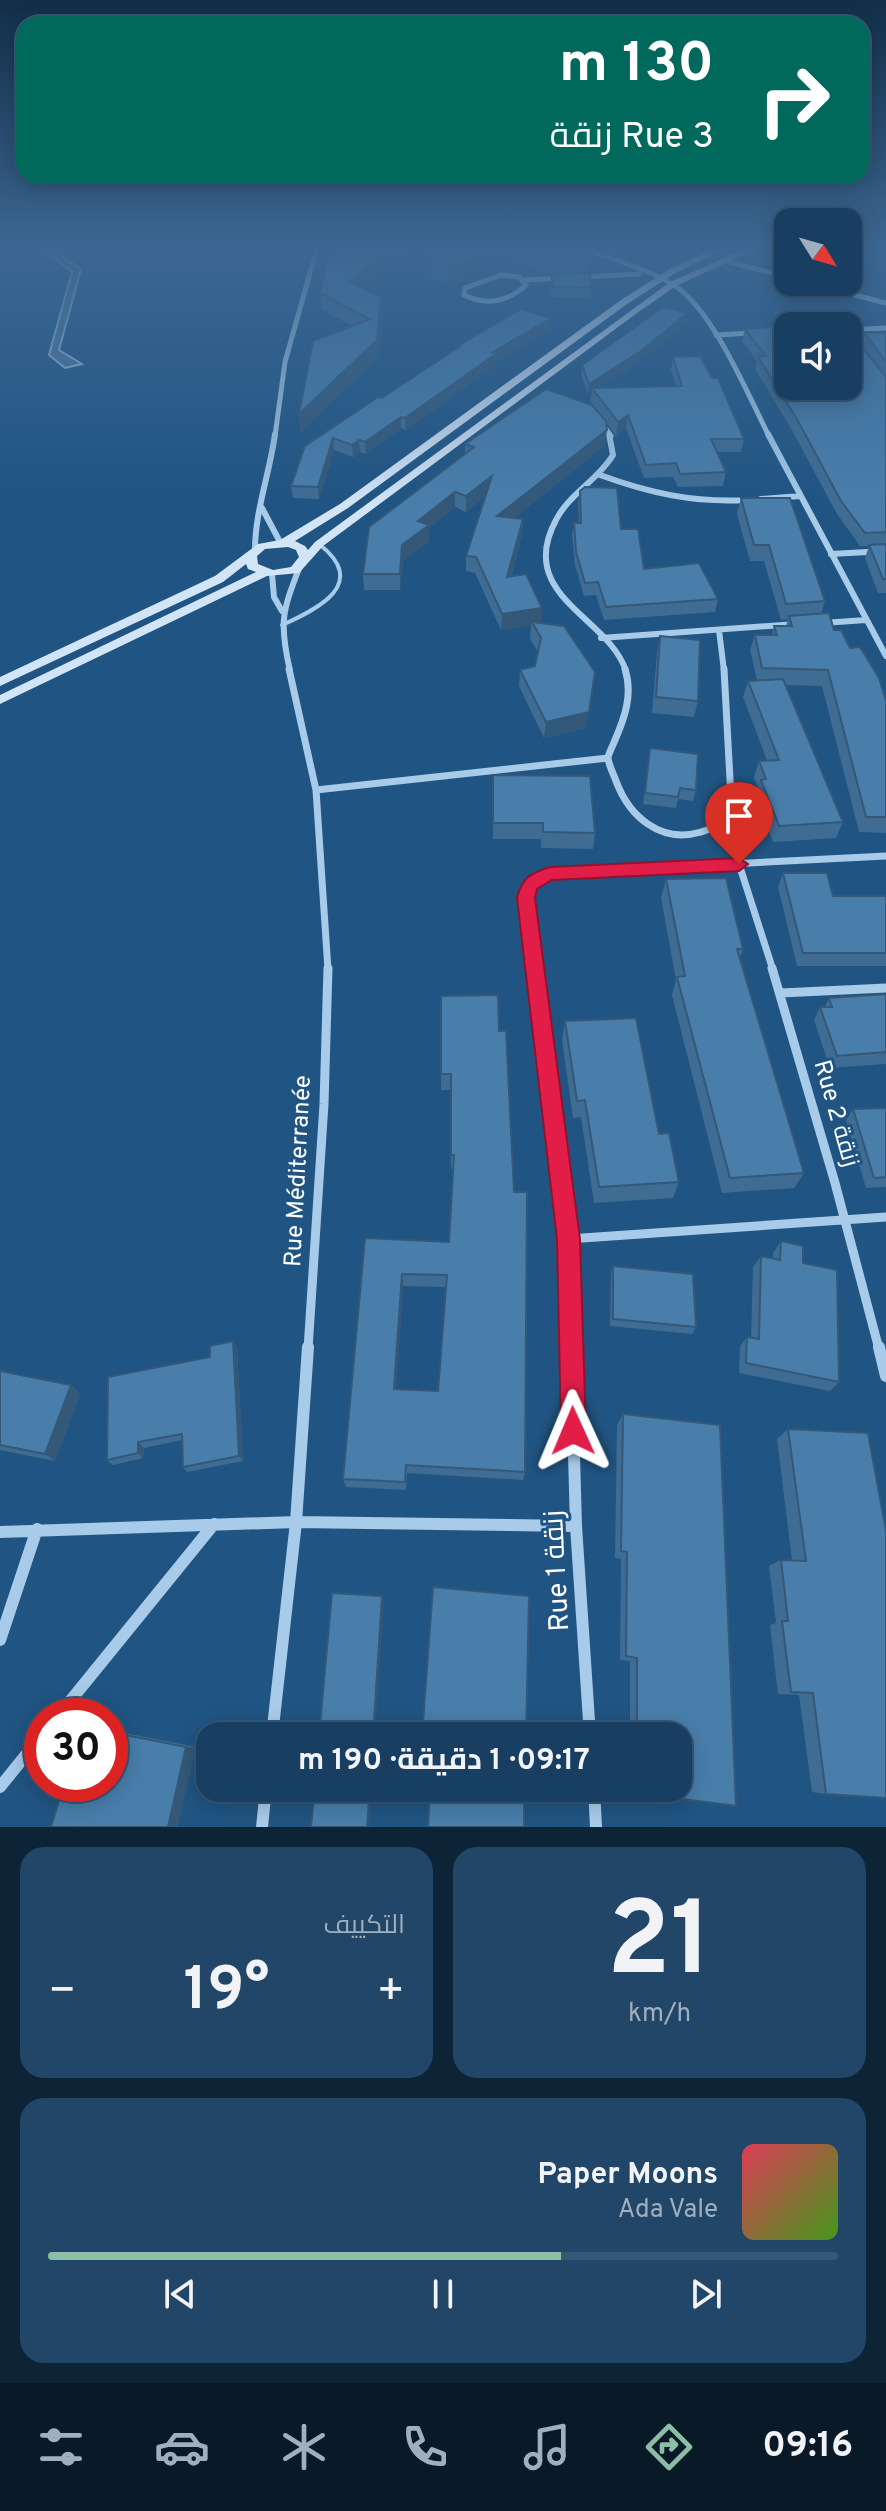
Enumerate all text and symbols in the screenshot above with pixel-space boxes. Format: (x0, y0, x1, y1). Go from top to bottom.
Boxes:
text: 130 m (559, 31, 714, 101)
icon: right (742, 48, 846, 152)
text: Rue 3 زنقة (550, 115, 714, 161)
north arrow (774, 208, 862, 296)
map controls (774, 208, 862, 400)
button: sound (774, 312, 862, 400)
pin (705, 782, 773, 864)
icon: arrive (717, 794, 761, 838)
street label: Rue 2 زنقة (806, 1057, 865, 1170)
street label: Rue Méditerranée (279, 1074, 319, 1268)
position arrow (531, 1389, 615, 1473)
street label: Rue 1 زنقة (537, 1509, 579, 1632)
speed limit sign: 30 (24, 1698, 128, 1802)
text: 09:17 · 1 دقيقة · 190 m (298, 1743, 590, 1780)
text: 21 (607, 1880, 712, 2012)
text: التكييف (323, 1910, 405, 1943)
text: 19° (184, 1955, 269, 2031)
text: − (48, 1965, 76, 2021)
text: + (377, 1965, 405, 2021)
text: km/h (628, 1998, 691, 2031)
text: Paper Moons (538, 2157, 718, 2194)
text: Ada Vale (618, 2194, 718, 2227)
icon: previous (158, 2272, 202, 2316)
icon: pause (421, 2272, 465, 2316)
icon: next (684, 2272, 728, 2316)
icon: filters (33, 2419, 89, 2475)
icon: car (154, 2419, 210, 2475)
icon: climate (276, 2419, 332, 2475)
icon: phone (397, 2419, 453, 2475)
icon: music (519, 2419, 575, 2475)
icon: directions (641, 2419, 697, 2475)
text: 09:16 (762, 2424, 853, 2470)

